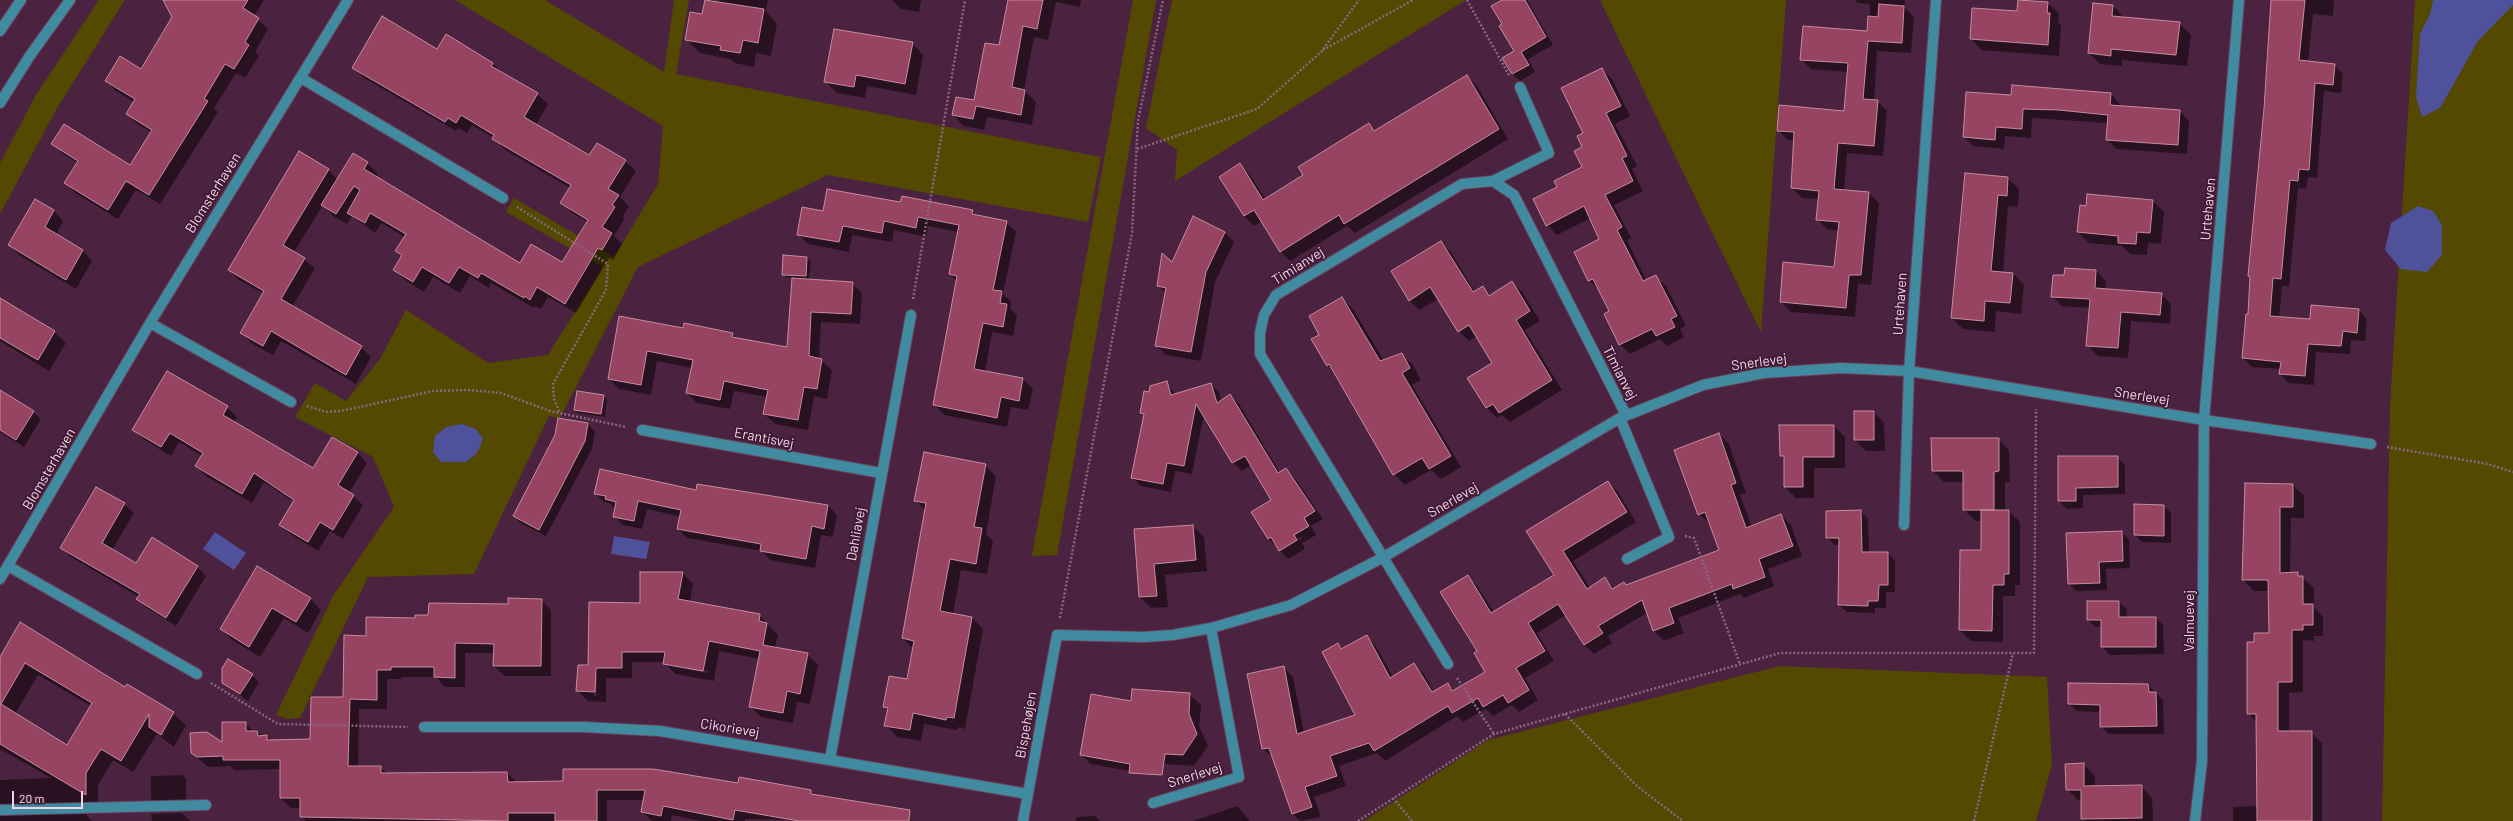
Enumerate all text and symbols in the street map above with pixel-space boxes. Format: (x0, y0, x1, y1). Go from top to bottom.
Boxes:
street label: Blomsterhaven (182, 150, 244, 236)
street label: Urtehaven (2197, 177, 2219, 241)
street label: Timianvej (1269, 243, 1327, 289)
street label: Urtehaven (1889, 272, 1911, 336)
street label: Timianvej (1599, 343, 1641, 403)
street label: Snerlevej (1730, 350, 1788, 374)
street label: Snerlevej (2113, 383, 2171, 409)
street label: Erantisvej (733, 424, 795, 452)
street label: Blomsterhaven (19, 425, 79, 513)
street label: Snerlevej (1425, 479, 1481, 521)
street label: Dahliavej (843, 506, 869, 562)
street label: Valmuevej (2181, 590, 2197, 652)
street label: Bispehøjen (1012, 690, 1040, 760)
street label: Cikorievej (699, 715, 761, 741)
street label: Snerlevej (1166, 759, 1224, 791)
scale bar (14, 783, 85, 809)
text: 20 m (19, 791, 45, 805)

